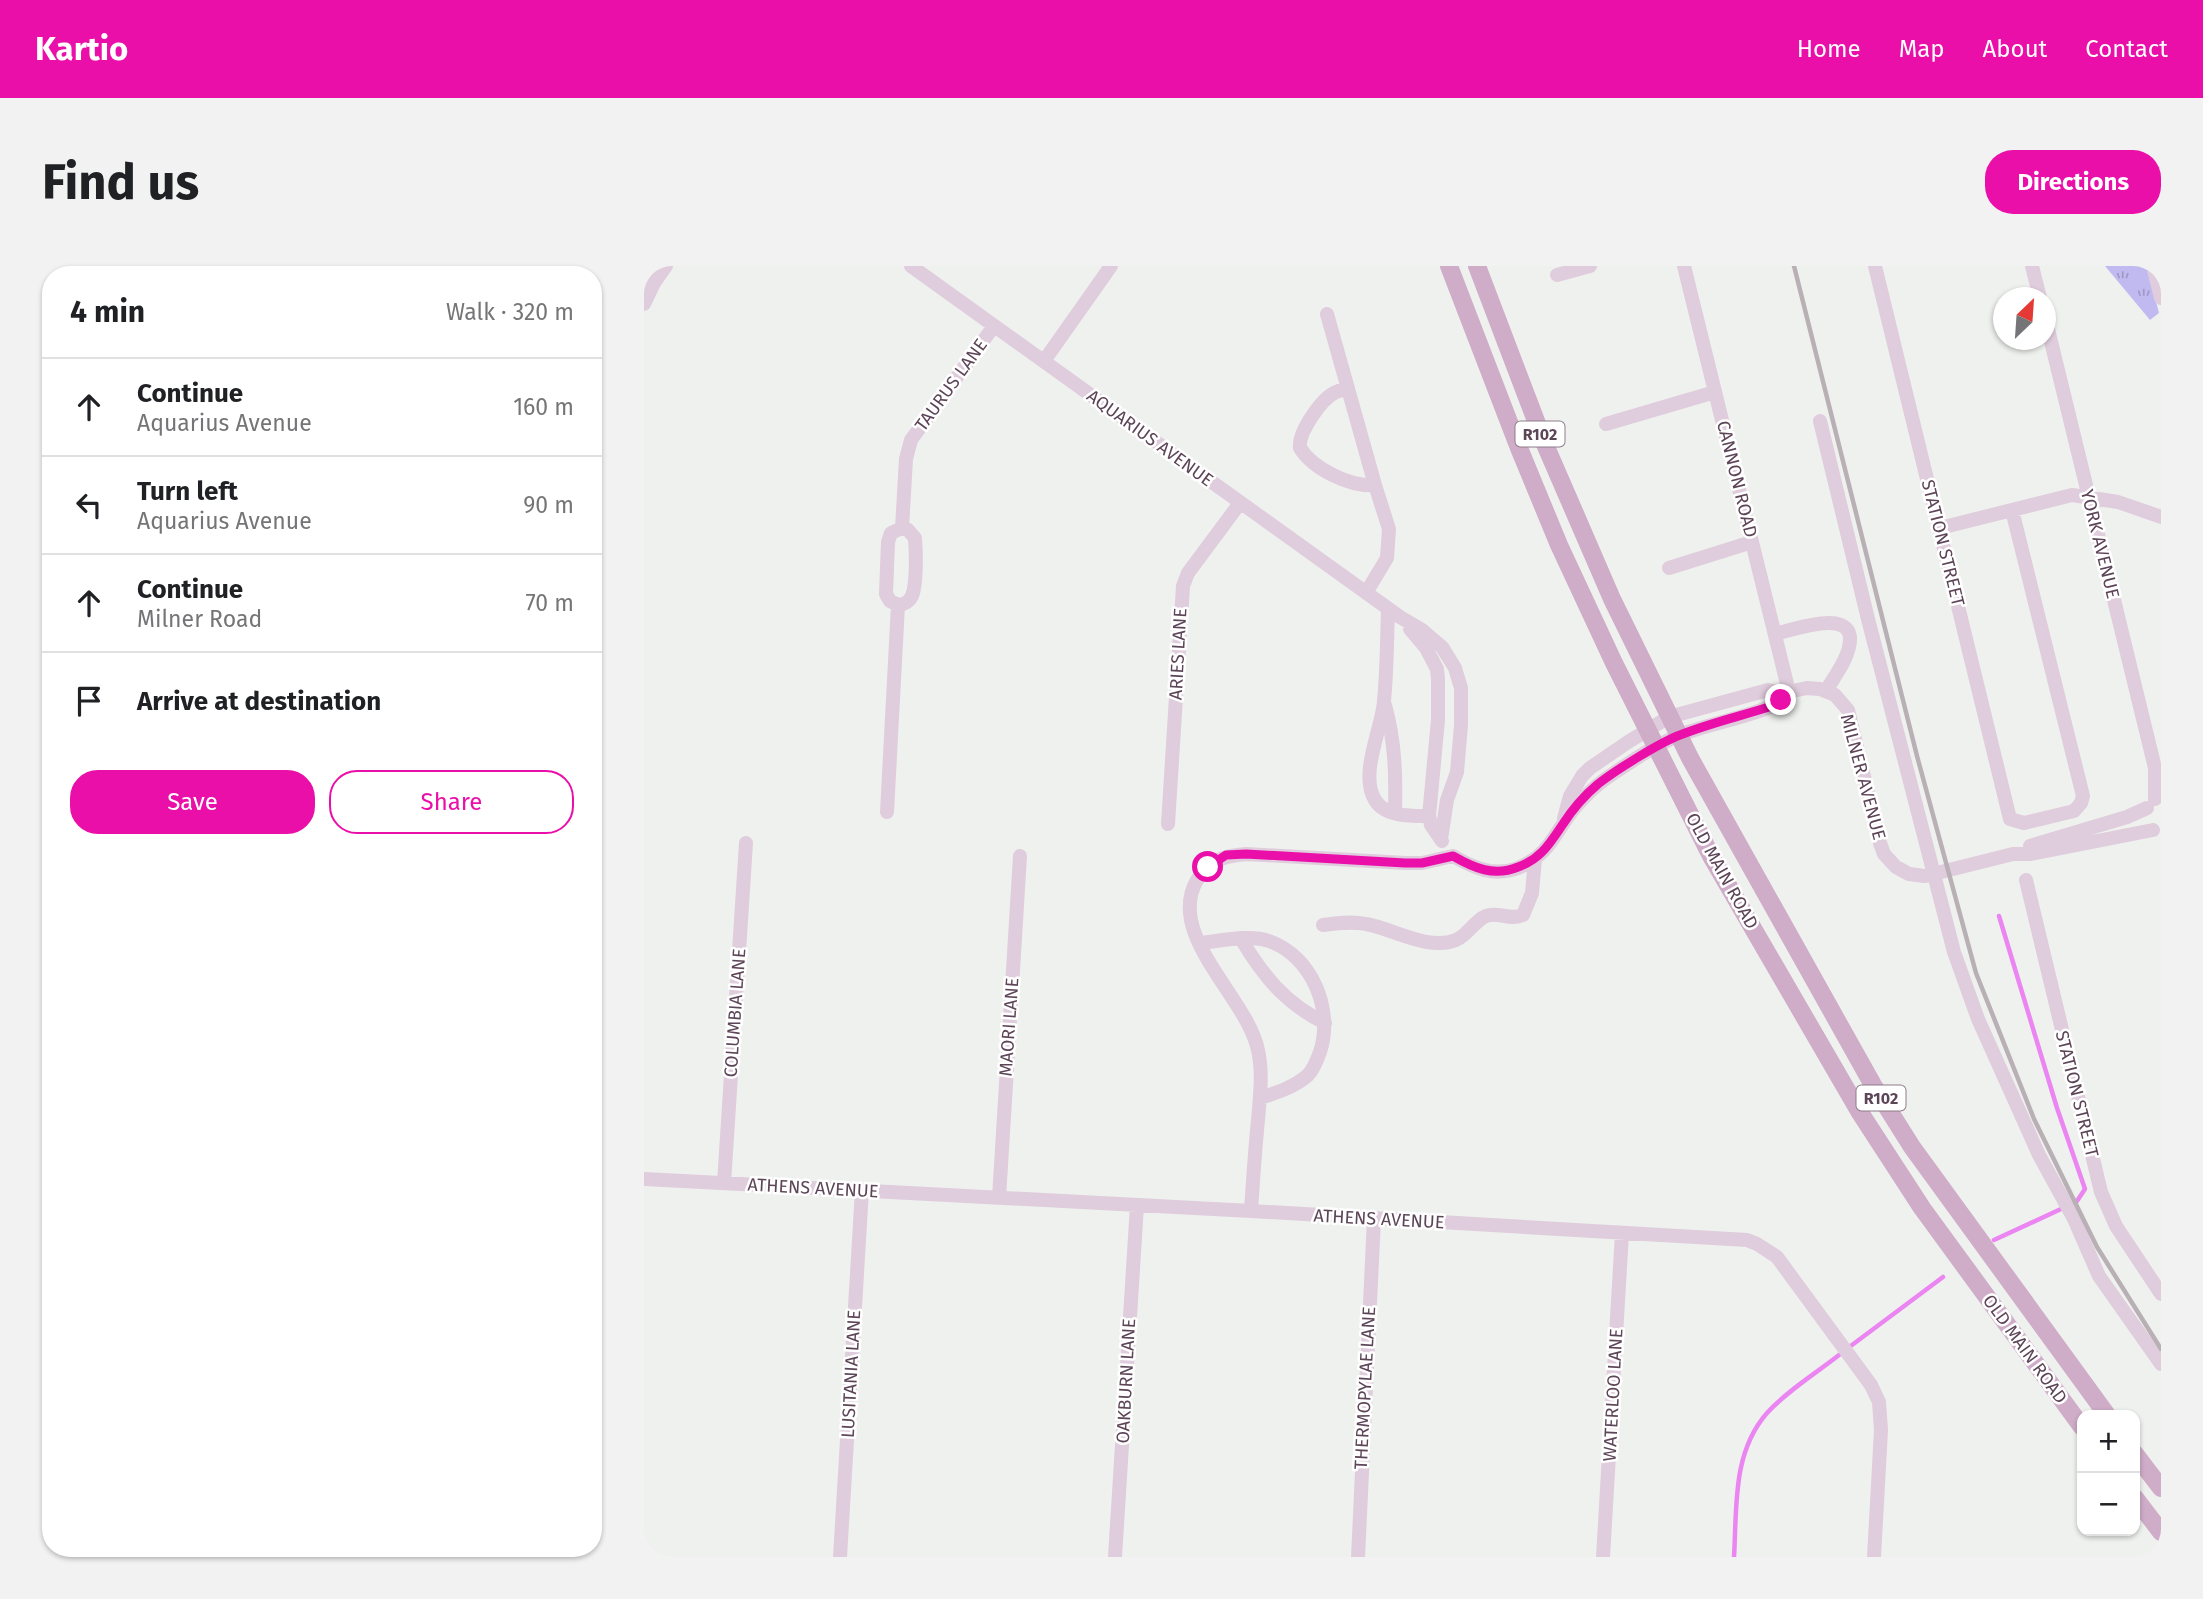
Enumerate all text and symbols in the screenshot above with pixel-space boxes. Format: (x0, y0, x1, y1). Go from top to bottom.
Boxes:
text: Kartio (35, 29, 128, 69)
text: Home (1797, 35, 1861, 63)
text: Map (1899, 35, 1945, 63)
text: About (1983, 35, 2047, 63)
text: Contact (2085, 35, 2168, 63)
button: Directions (1985, 150, 2161, 214)
text: Find us (42, 153, 199, 212)
north arrow (1993, 287, 2056, 350)
text: 4 min (70, 294, 145, 330)
text: Walk · 320 m (446, 298, 574, 326)
street label: TAURUS LANE (910, 335, 992, 435)
text: Continue (137, 378, 243, 409)
street label: AQUARIUS AVENUE (1083, 385, 1217, 491)
icon: ahead (70, 388, 108, 426)
text: 160 m (513, 393, 574, 421)
text: Aquarius Avenue (137, 409, 312, 437)
street label: CANNON ROAD (1712, 418, 1762, 540)
road number: R102 (1516, 422, 1564, 446)
text: Turn left (137, 476, 238, 507)
street label: STATION STREET (1917, 477, 1970, 609)
icon: left (70, 486, 108, 524)
street label: YORK AVENUE (2076, 487, 2124, 601)
text: 90 m (523, 491, 574, 519)
text: Aquarius Avenue (137, 507, 312, 535)
text: Continue (137, 574, 243, 605)
icon: ahead (70, 584, 108, 622)
text: 70 m (525, 589, 574, 617)
text: Milner Road (137, 605, 262, 633)
street label: ARIES LANE (1165, 608, 1191, 700)
icon: arrive (70, 682, 108, 720)
route end (1765, 684, 1796, 715)
text: Arrive at destination (137, 686, 381, 717)
street label: MILNER AVENUE (1836, 712, 1890, 842)
button: Save (70, 770, 315, 834)
button: Share (329, 770, 574, 834)
street label: OLD MAIN ROAD (1681, 809, 1763, 933)
route start (1192, 851, 1223, 882)
street label: COLUMBIA LANE (720, 948, 750, 1078)
street label: MAORI LANE (995, 977, 1023, 1077)
street label: STATION STREET (2051, 1028, 2104, 1160)
road number: R102 (1856, 1086, 1906, 1111)
street label: ATHENS AVENUE (747, 1174, 879, 1202)
street label: ATHENS AVENUE (1313, 1205, 1445, 1233)
street label: OLD MAIN ROAD (1978, 1290, 2072, 1408)
street label: THERMOPYLAE LANE (1350, 1306, 1380, 1470)
street label: LUSITANIA LANE (837, 1309, 865, 1439)
street label: OAKBURN LANE (1112, 1318, 1140, 1444)
street label: WATERLOO LANE (1599, 1328, 1627, 1462)
map controls (2077, 1410, 2140, 1536)
button: + (2077, 1410, 2140, 1473)
button: − (2077, 1473, 2140, 1536)

